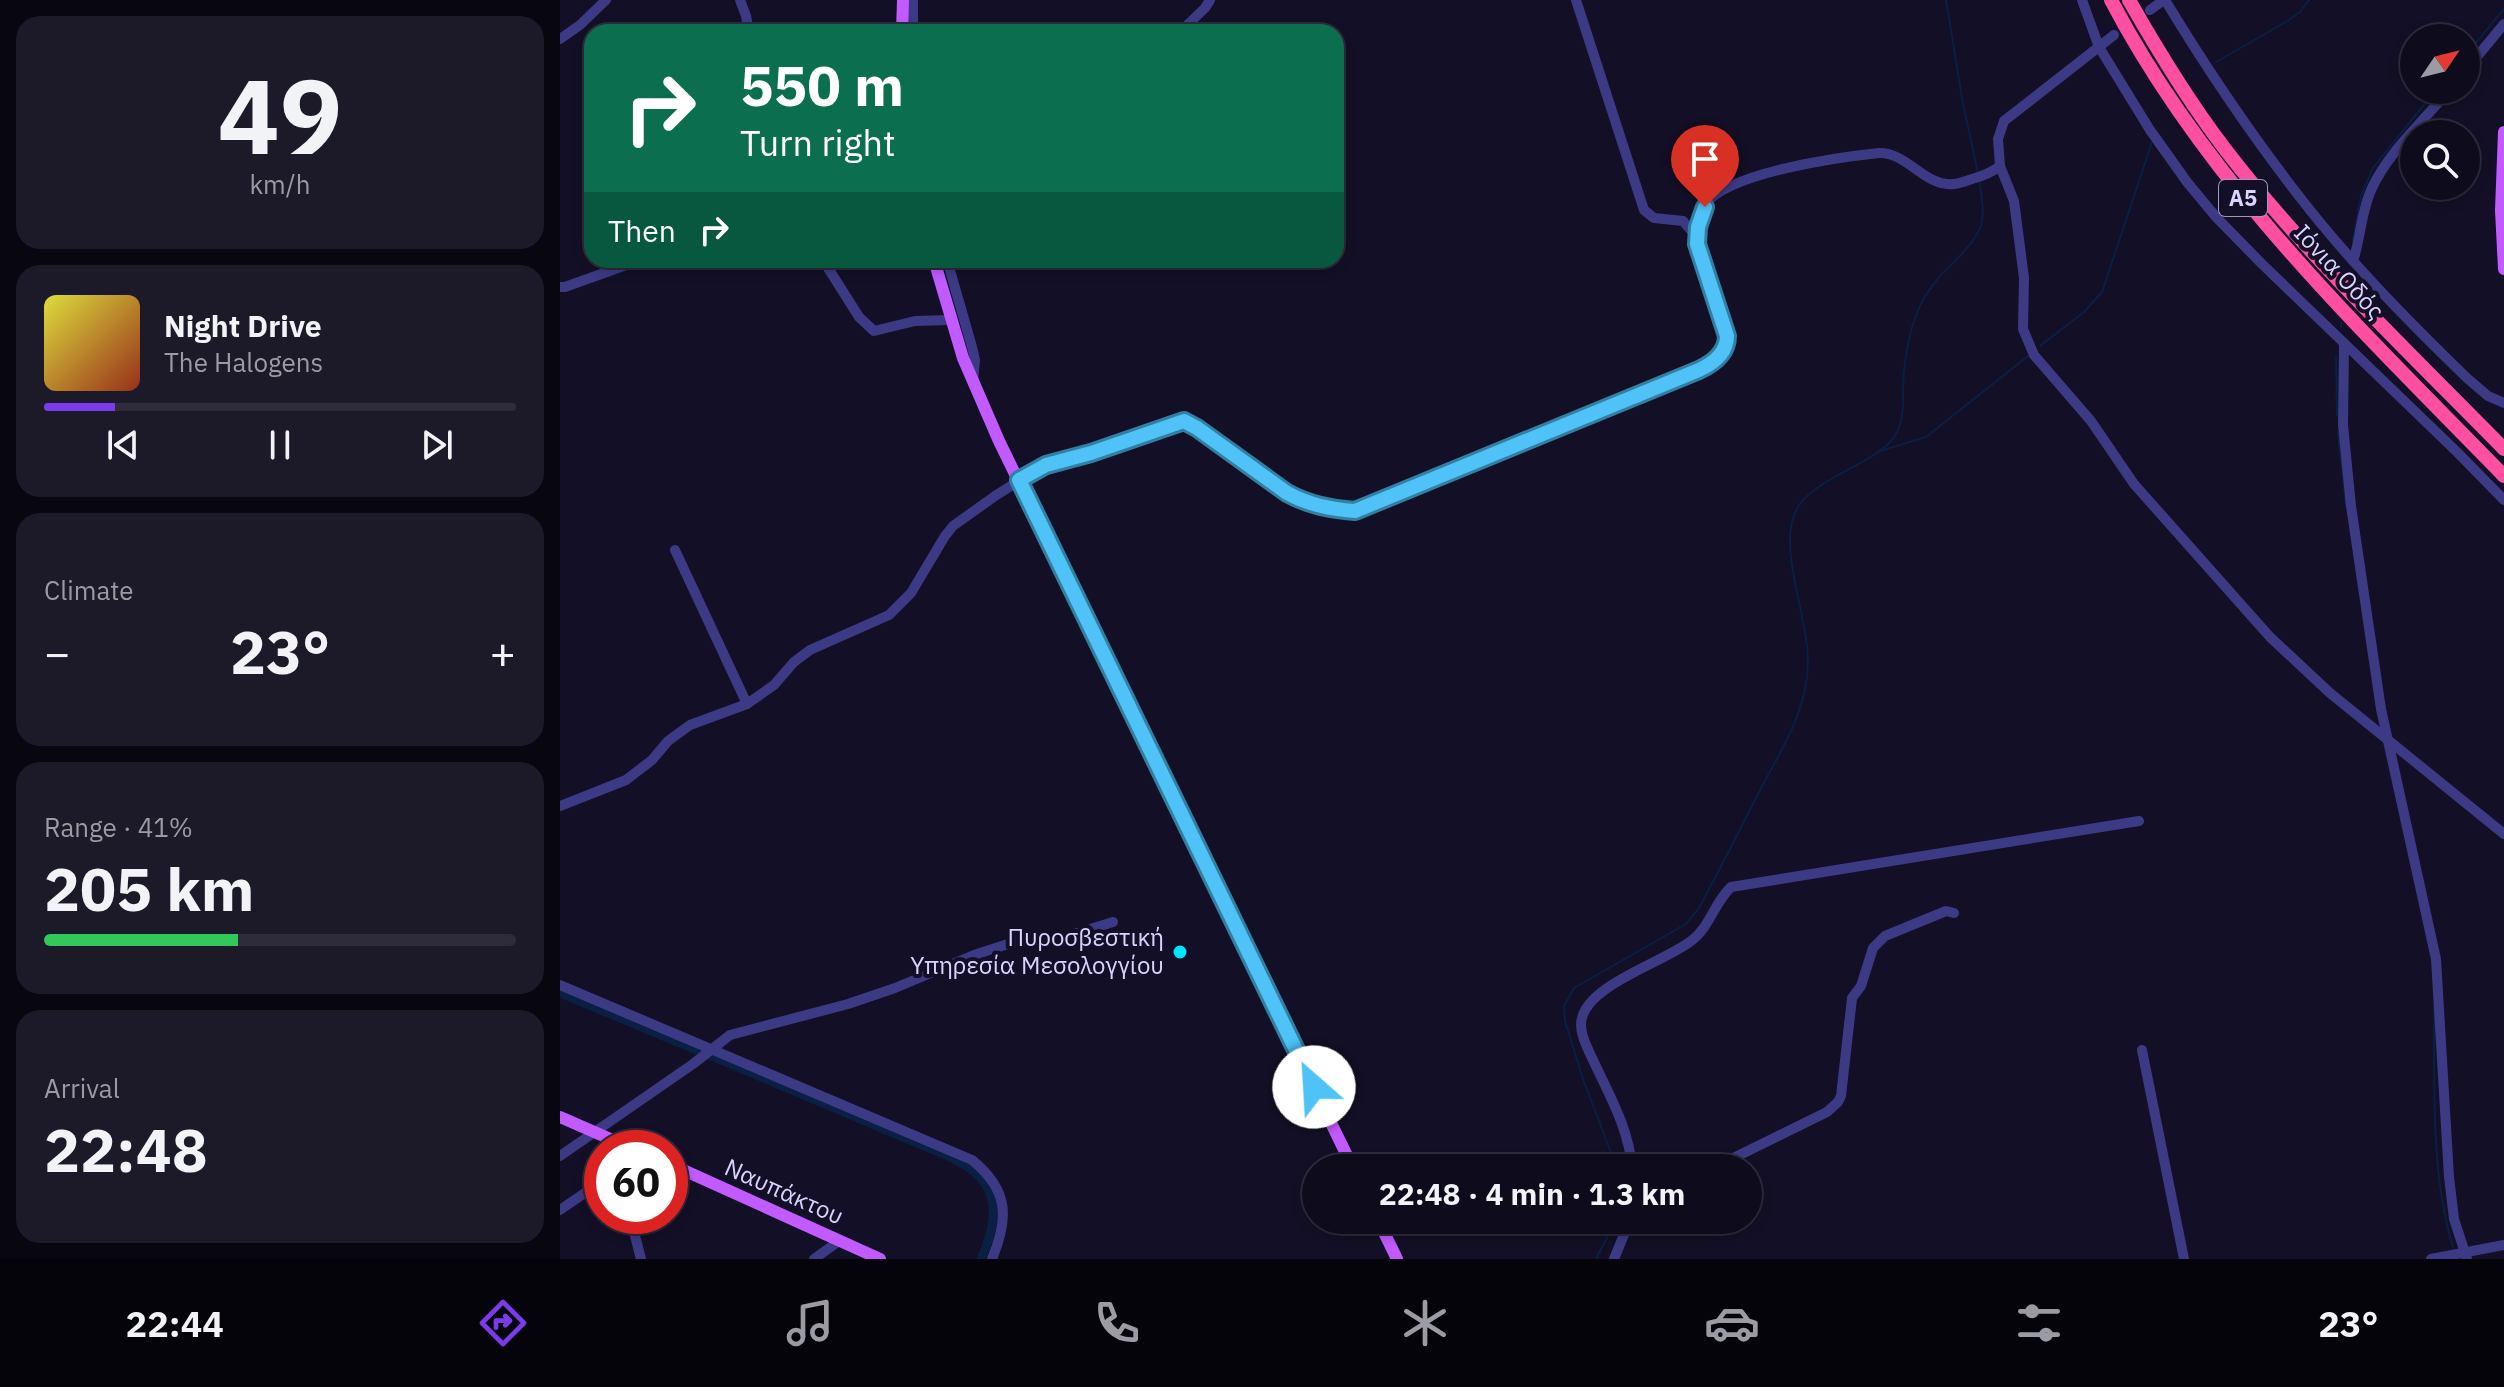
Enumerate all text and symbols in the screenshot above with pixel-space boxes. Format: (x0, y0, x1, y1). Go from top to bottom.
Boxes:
north arrow (2400, 24, 2480, 104)
map controls (2400, 24, 2480, 200)
text: 49 (218, 47, 342, 183)
text: 550 m (740, 49, 904, 121)
icon: right (608, 56, 712, 160)
text: Turn right (740, 119, 896, 166)
button: search (2400, 120, 2480, 200)
pin (1671, 125, 1739, 207)
icon: arrive (1683, 137, 1727, 181)
text: km/h (249, 167, 311, 201)
road number: Α5 (2219, 180, 2267, 216)
icon: right (692, 208, 736, 252)
text: Then (608, 211, 676, 250)
street label: Ιόνια Οδός (2287, 217, 2392, 326)
text: Night Drive (164, 306, 322, 345)
text: The Halogens (164, 345, 323, 379)
icon: previous (101, 423, 145, 467)
icon: pause (258, 423, 302, 467)
icon: next (415, 423, 459, 467)
text: Climate (44, 573, 134, 607)
text: 23° (230, 612, 330, 691)
text: − (44, 624, 70, 681)
text: + (490, 624, 516, 681)
text: Range · 41% (44, 810, 193, 844)
text: 205 km (44, 849, 254, 928)
place label: Πυροσβεστική Υπηρεσία Μεσολογγίου (910, 921, 1164, 981)
marker: Πυροσβεστική Υπηρεσία Μεσολογγίου (1171, 943, 1189, 961)
position arrow (1272, 1045, 1356, 1129)
text: Arrival (44, 1071, 120, 1105)
text: 22:48 (44, 1110, 208, 1189)
speed limit sign: 60 (584, 1130, 688, 1234)
street label: Ναυπάκτου (720, 1151, 849, 1232)
text: 22:48 · 4 min · 1.3 km (1379, 1174, 1685, 1213)
icon: directions (475, 1295, 531, 1351)
icon: music (782, 1295, 838, 1351)
icon: phone (1089, 1295, 1145, 1351)
icon: climate (1397, 1295, 1453, 1351)
icon: car (1704, 1295, 1760, 1351)
icon: filters (2011, 1295, 2067, 1351)
text: 22:44 (126, 1300, 224, 1347)
text: 23° (2318, 1300, 2378, 1347)

